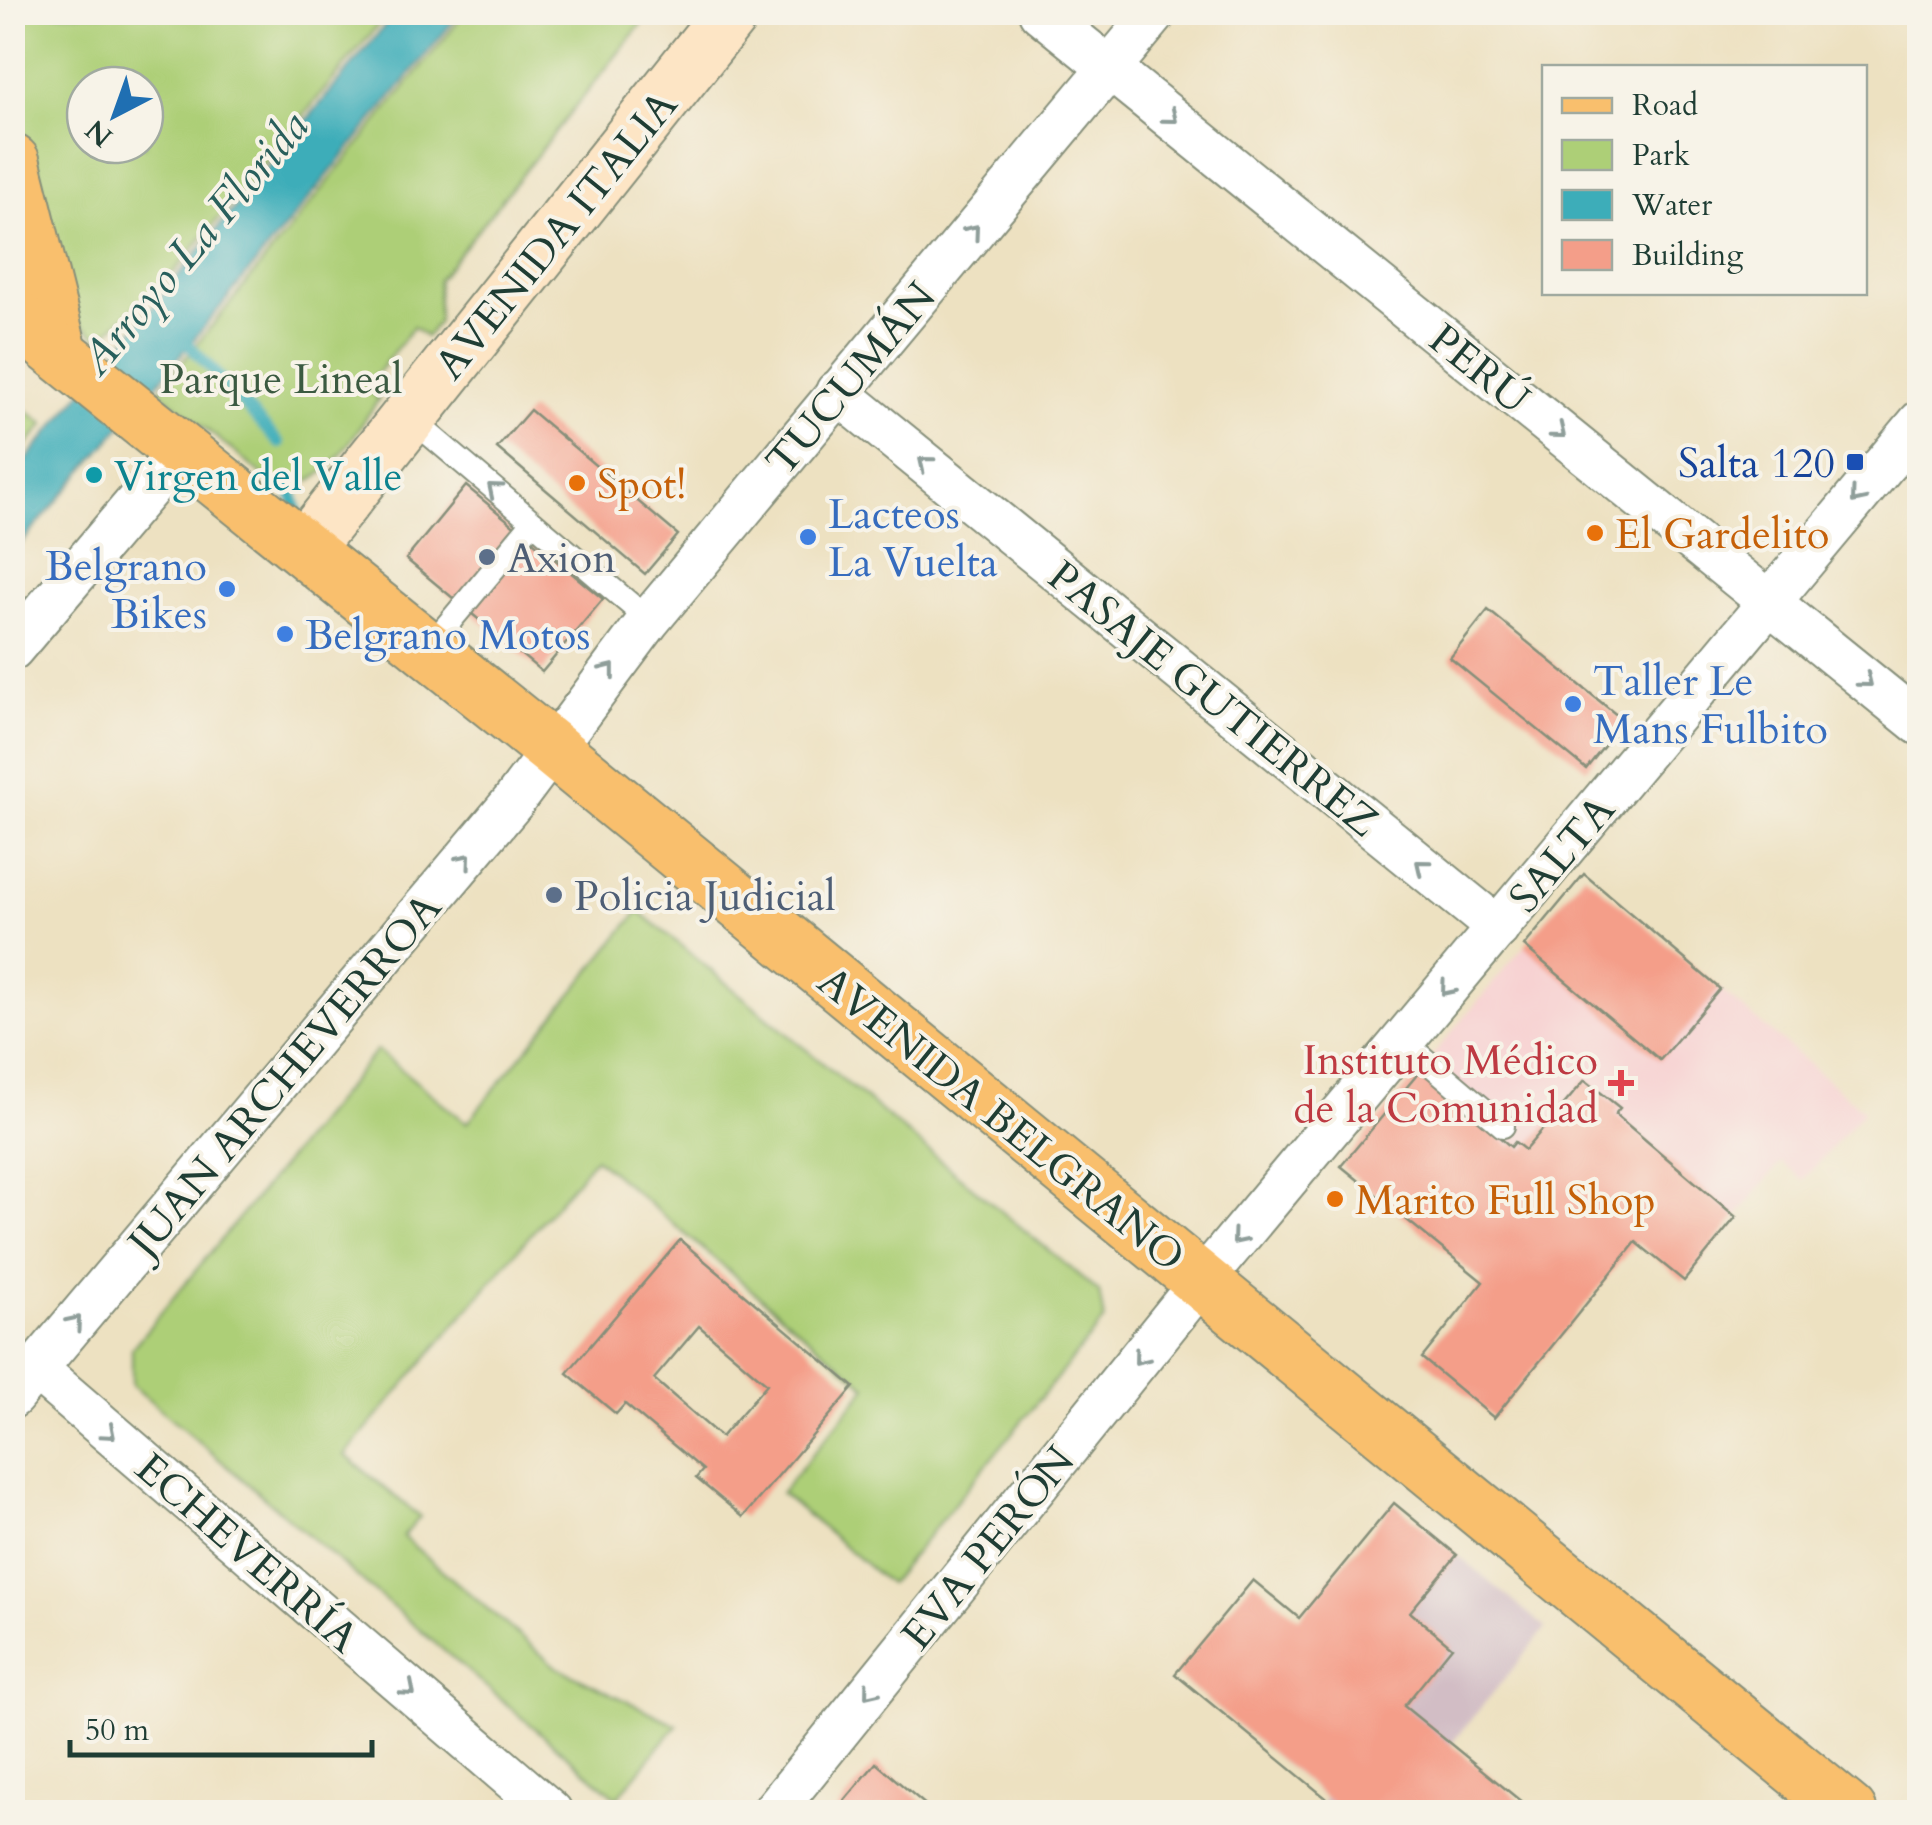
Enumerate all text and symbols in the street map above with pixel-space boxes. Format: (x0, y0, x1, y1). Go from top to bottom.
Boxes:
north arrow (65, 65, 165, 165)
legend (1542, 65, 1867, 295)
street label: AVENIDA ITALIA (422, 78, 691, 392)
text: Road (1632, 85, 1698, 126)
water label: Arroyo La Florida (65, 98, 323, 389)
one-way arrow (1160, 105, 1178, 123)
text: N (78, 111, 121, 155)
text: Park (1632, 135, 1690, 176)
text: Water (1631, 185, 1712, 226)
one-way arrow (961, 224, 979, 242)
text: Building (1632, 235, 1743, 276)
street label: TUCUMÁN (753, 270, 949, 488)
street label: PERÚ (1417, 311, 1541, 427)
park label: Parque Lineal (159, 351, 403, 408)
one-way arrow (1548, 420, 1566, 438)
place label: Salta 120 (1678, 435, 1835, 492)
place label: Virgen del Valle (114, 448, 403, 505)
marker: Salta 120 (1844, 451, 1866, 473)
place label: Spot! (597, 456, 686, 513)
one-way arrow (918, 457, 936, 475)
marker: Virgen del Valle (83, 464, 105, 486)
marker: Spot! (566, 472, 588, 494)
one-way arrow (487, 483, 505, 501)
place label: Lacteos La Vuelta (828, 486, 998, 591)
one-way arrow (1851, 486, 1869, 504)
place label: El Gardelito (1615, 506, 1830, 563)
marker: El Gardelito (1584, 522, 1606, 544)
marker: Lacteos La Vuelta (797, 526, 819, 548)
place label: Axion (507, 530, 616, 587)
place label: Belgrano Bikes (45, 538, 207, 643)
marker: Axion (476, 546, 498, 568)
street label: PASAJE GUTIERREZ (1036, 548, 1390, 850)
marker: Belgrano Bikes (216, 578, 238, 600)
place label: Belgrano Motos (305, 607, 590, 664)
marker: Belgrano Motos (274, 623, 296, 645)
place label: Taller Le Mans Fulbito (1593, 653, 1828, 758)
one-way arrow (598, 663, 615, 681)
one-way arrow (1855, 669, 1873, 687)
marker: Taller Le Mans Fulbito (1562, 693, 1584, 715)
street label: SALTA (1496, 783, 1628, 925)
one-way arrow (453, 853, 471, 871)
one-way arrow (1416, 860, 1434, 878)
place label: Policia Judicial (574, 868, 836, 925)
street label: JUAN ARCHEVERROA (112, 881, 455, 1274)
marker: Policia Judicial (543, 884, 565, 906)
street label: AVENIDA BELGRANO (806, 953, 1196, 1285)
one-way arrow (1441, 977, 1459, 995)
place label: Instituto Médico de la Comunidad (1293, 1032, 1598, 1137)
marker: Instituto Médico de la Comunidad (1608, 1070, 1634, 1096)
place label: Marito Full Shop (1355, 1172, 1656, 1229)
marker: Marito Full Shop (1324, 1188, 1346, 1210)
one-way arrow (1232, 1226, 1250, 1245)
one-way arrow (63, 1316, 81, 1334)
one-way arrow (1134, 1347, 1152, 1365)
one-way arrow (98, 1421, 116, 1439)
street label: EVA PERÓN (888, 1434, 1088, 1662)
street label: ECHEVERRÍA (123, 1440, 371, 1666)
one-way arrow (397, 1679, 416, 1697)
one-way arrow (864, 1681, 882, 1699)
scale bar (70, 1695, 372, 1757)
text: 50 m (85, 1710, 150, 1751)

